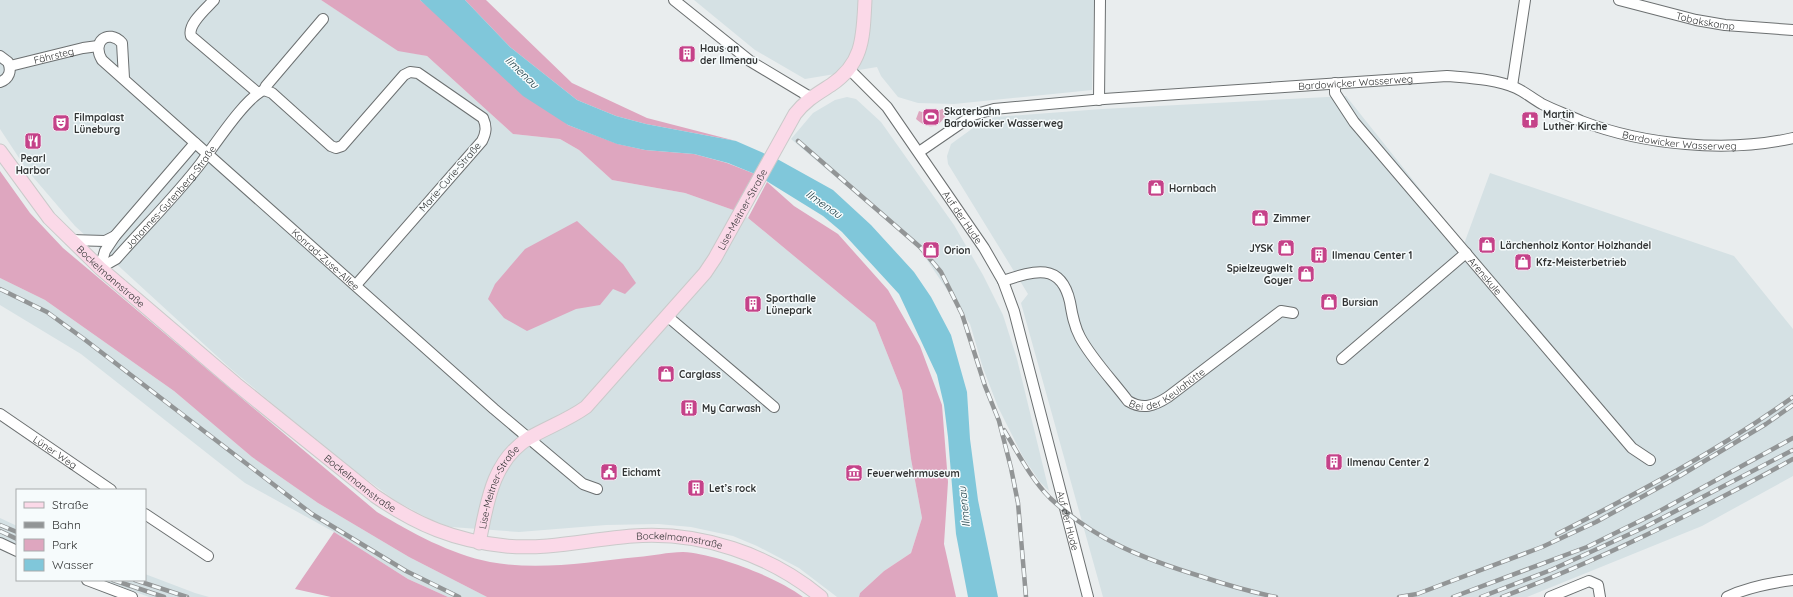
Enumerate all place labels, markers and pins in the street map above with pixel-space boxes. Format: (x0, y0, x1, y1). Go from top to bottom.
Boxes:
place label: Haus an der Ilmenau (700, 42, 758, 67)
building icon: Haus an der Ilmenau (677, 44, 697, 64)
place label: Skaterbahn Bardowicker Wasserweg (944, 105, 1063, 130)
sports icon: Skaterbahn Bardowicker Wasserweg (921, 107, 941, 127)
place label: Martin Luther Kirche (1543, 108, 1608, 133)
church icon: Martin Luther Kirche (1520, 110, 1540, 130)
place label: Filmpalast Lüneburg (74, 111, 124, 136)
theatre icon: Filmpalast Lüneburg (51, 113, 71, 133)
restaurant icon: Pearl Harbor (23, 131, 43, 151)
place label: Pearl Harbor (16, 152, 51, 177)
shop icon: Hornbach (1146, 178, 1166, 198)
place label: Hornbach (1169, 182, 1216, 195)
shop icon: Zimmer (1250, 208, 1270, 228)
place label: Zimmer (1273, 212, 1311, 225)
shop icon: Lärchenholz Kontor Holzhandel (1477, 235, 1497, 255)
shop icon: JYSK (1276, 238, 1296, 258)
place label: Lärchenholz Kontor Holzhandel (1500, 239, 1651, 252)
shop icon: Orion (921, 240, 941, 260)
place label: JYSK (1249, 242, 1273, 255)
place label: Orion (944, 244, 971, 257)
building icon: Ilmenau Center 1 (1309, 245, 1329, 265)
place label: Ilmenau Center 1 (1332, 249, 1413, 262)
shop icon: Kfz-Meisterbetrieb (1513, 252, 1533, 272)
place label: Kfz-Meisterbetrieb (1536, 256, 1626, 269)
place label: Spielzeugwelt Goyer (1227, 262, 1294, 287)
shop icon: Spielzeugwelt Goyer (1296, 264, 1316, 284)
place label: Sporthalle Lünepark (766, 292, 816, 317)
shop icon: Bursian (1319, 292, 1339, 312)
building icon: Sporthalle Lünepark (743, 294, 763, 314)
place label: Bursian (1342, 296, 1378, 309)
shop icon: Carglass (656, 364, 676, 384)
place label: Carglass (679, 368, 721, 381)
building icon: My Carwash (679, 398, 699, 418)
place label: My Carwash (702, 402, 761, 415)
building icon: Ilmenau Center 2 (1324, 452, 1344, 472)
place label: Ilmenau Center 2 (1347, 456, 1430, 469)
public building icon: Eichamt (599, 462, 619, 482)
museum icon: Feuerwehrmuseum (844, 463, 864, 483)
place label: Eichamt (622, 466, 661, 479)
place label: Feuerwehrmuseum (867, 467, 960, 480)
building icon: Let’s rock (686, 478, 706, 498)
place label: Let’s rock (709, 482, 757, 495)

